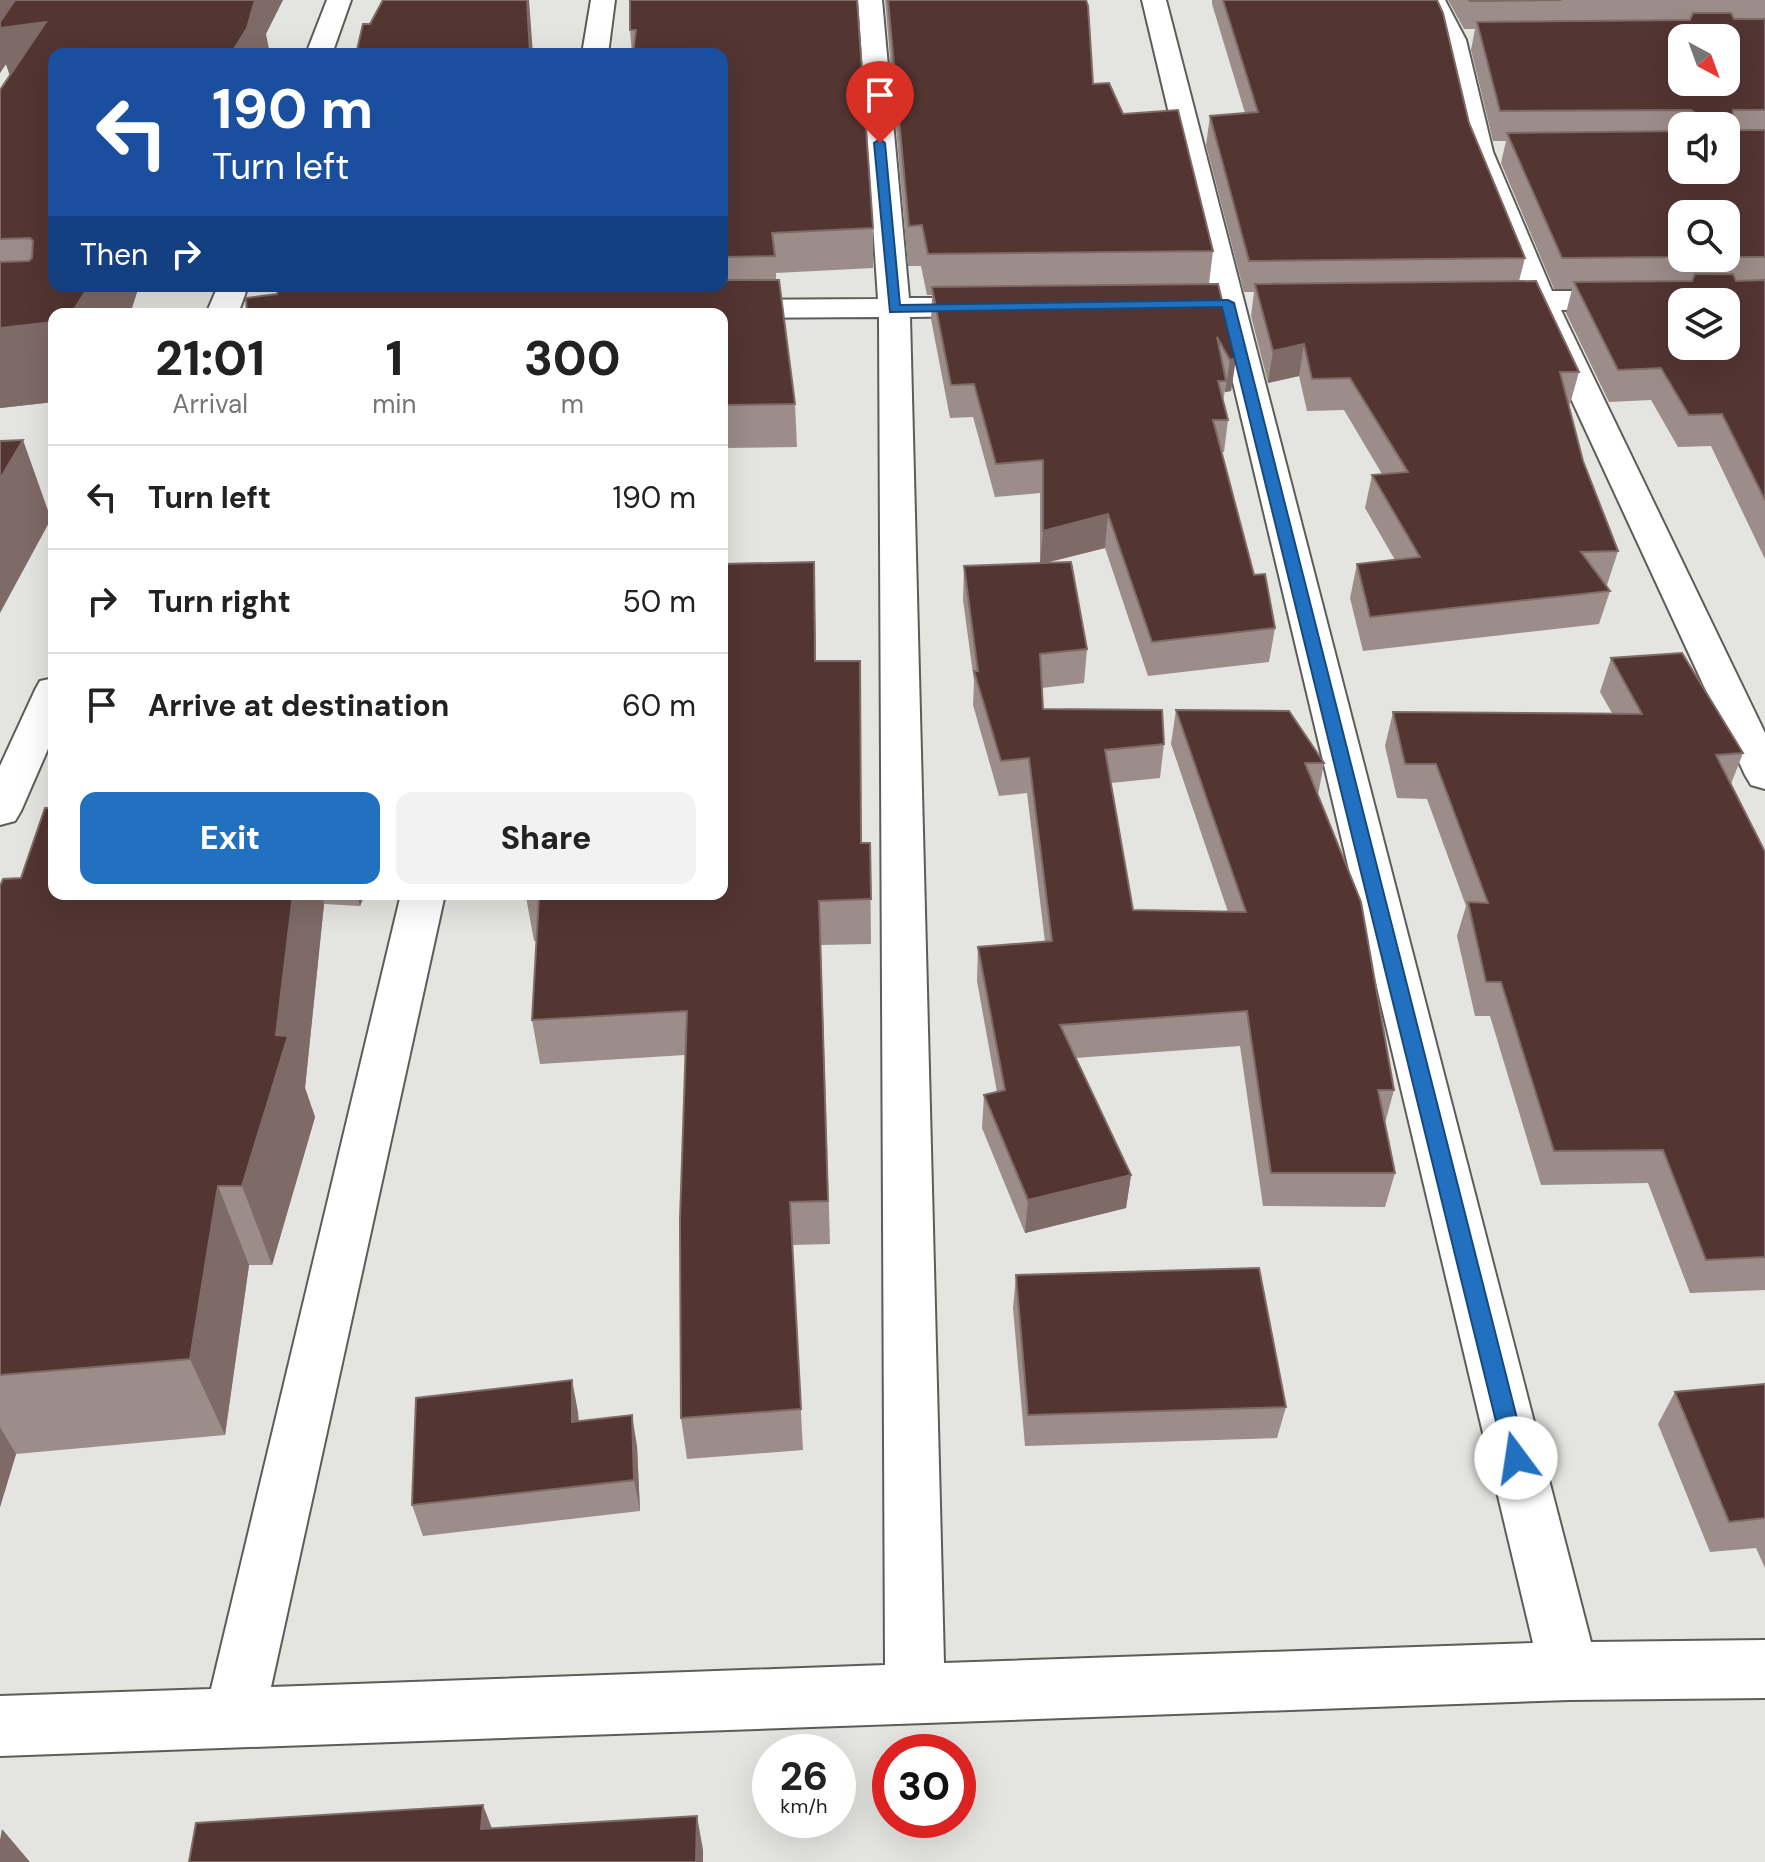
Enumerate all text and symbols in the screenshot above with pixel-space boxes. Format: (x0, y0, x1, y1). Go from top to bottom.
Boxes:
north arrow (1668, 24, 1740, 96)
map controls (1668, 24, 1740, 360)
pin (846, 61, 914, 143)
text: 190 m (212, 72, 373, 145)
icon: arrive (858, 73, 902, 117)
icon: left (80, 80, 184, 184)
button: sound (1668, 112, 1740, 184)
text: Turn left (212, 143, 349, 190)
button: search (1668, 200, 1740, 272)
icon: right (164, 232, 208, 276)
text: Then (80, 235, 148, 274)
button: layers (1668, 288, 1740, 360)
text: 21:01 (155, 327, 265, 390)
text: 1 (386, 327, 403, 390)
text: 300 (524, 327, 621, 390)
text: Arrival (172, 387, 248, 421)
text: min (372, 387, 417, 421)
text: m (561, 387, 584, 421)
icon: left (80, 475, 124, 519)
text: Turn left (148, 478, 271, 517)
text: 190 m (613, 478, 696, 517)
icon: right (80, 579, 124, 623)
text: Turn right (148, 582, 291, 621)
text: 50 m (622, 582, 696, 621)
icon: arrive (80, 683, 124, 727)
text: Arrive at destination (148, 686, 449, 725)
text: 60 m (622, 686, 696, 725)
button: Exit (80, 792, 380, 884)
button: Share (396, 792, 696, 884)
position arrow (1474, 1416, 1558, 1500)
speed limit sign: 30 (872, 1734, 976, 1838)
text: 26 (780, 1750, 828, 1802)
text: km/h (780, 1793, 828, 1819)

